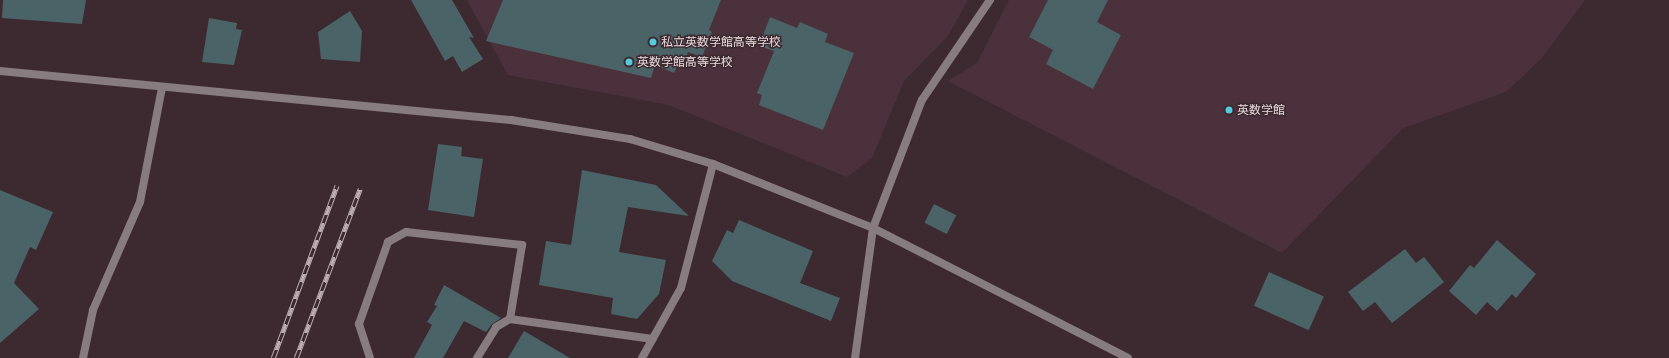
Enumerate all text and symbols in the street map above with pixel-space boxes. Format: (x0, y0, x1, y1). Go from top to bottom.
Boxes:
place label: 私立英数学館高等学校 (661, 35, 781, 49)
marker: 私立英数学館高等学校 (648, 37, 658, 47)
place label: 英数学館高等学校 (637, 55, 733, 69)
marker: 英数学館高等学校 (624, 57, 634, 67)
place label: 英数学館 (1237, 103, 1285, 117)
marker: 英数学館 (1224, 105, 1234, 115)

